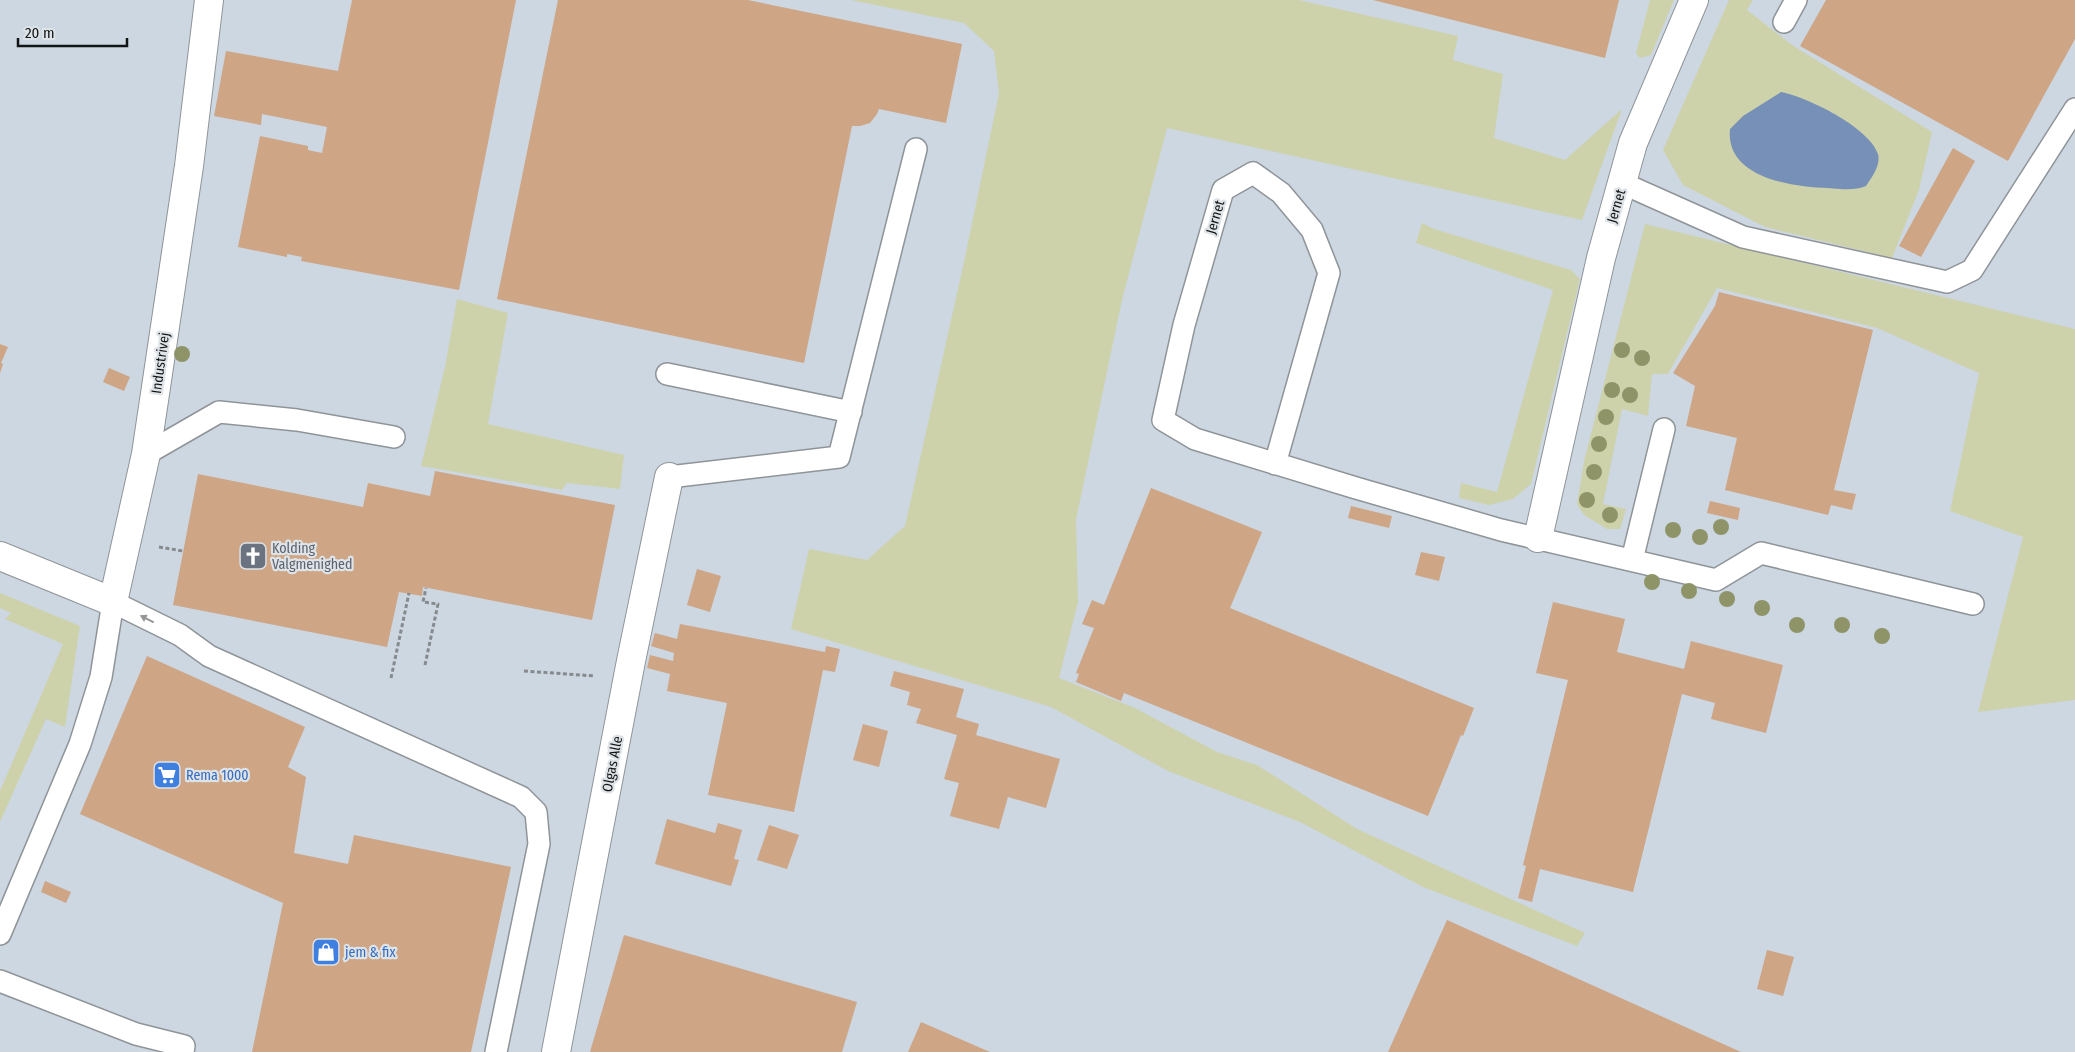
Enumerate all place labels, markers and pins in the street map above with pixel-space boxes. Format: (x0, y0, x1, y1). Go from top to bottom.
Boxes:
place label: Kolding Valgmenighed (272, 540, 353, 573)
church icon: Kolding Valgmenighed (238, 541, 268, 571)
supermarket icon: Rema 1000 (152, 760, 182, 790)
place label: Rema 1000 (186, 767, 249, 784)
shop icon: jem & fix (311, 937, 341, 967)
place label: jem & fix (344, 944, 396, 961)

